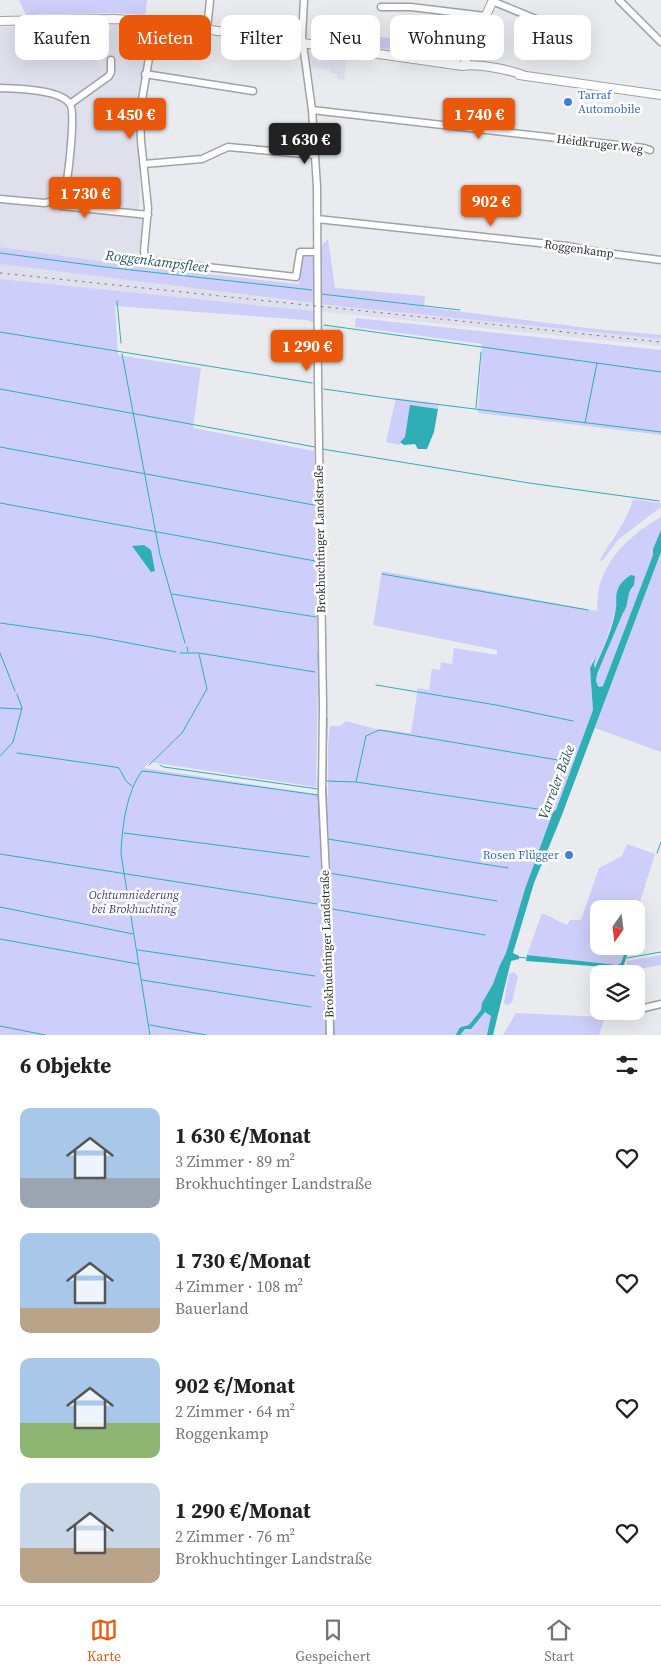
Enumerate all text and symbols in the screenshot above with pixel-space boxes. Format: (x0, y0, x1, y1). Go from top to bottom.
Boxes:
chip: Kaufen (15, 15, 109, 60)
chip: Mieten (119, 15, 211, 60)
chip: Filter (221, 15, 301, 60)
chip: Neu (311, 15, 380, 60)
chip: Wohnung (390, 15, 504, 60)
chip: Haus (514, 15, 591, 60)
place label: Tarraf Automobile (578, 87, 641, 117)
marker: Tarraf Automobile (562, 96, 574, 108)
pin: 1 450 € (84, 98, 176, 140)
pin: 1 740 € (433, 98, 525, 140)
text: 1 450 € (105, 103, 155, 125)
text: 1 740 € (454, 103, 504, 125)
pin: 1 630 € (259, 122, 351, 165)
text: 1 630 € (280, 128, 330, 150)
street label: Heidkruger Weg (556, 131, 644, 157)
pin: 1 730 € (39, 176, 131, 219)
text: 1 730 € (60, 182, 110, 204)
pin: 902 € (456, 184, 526, 227)
text: 902 € (472, 190, 510, 212)
street label: Roggenkamp (543, 236, 615, 262)
water label: Roggenkampsfleet (103, 245, 211, 277)
pin: 1 290 € (261, 330, 353, 372)
text: 1 290 € (282, 335, 332, 357)
street label: Brokhuchtinger Landstraße (311, 465, 329, 613)
water label: Varreler Bäke (533, 742, 579, 822)
place label: Rosen Flügger (483, 847, 559, 863)
marker: Rosen Flügger (563, 849, 575, 861)
street label: Brokhuchtinger Landstraße (316, 870, 338, 1018)
park label: Ochtumniederung bei Brokhuchting (89, 887, 180, 917)
north arrow (590, 900, 645, 955)
map controls (590, 900, 645, 1020)
button: layers (590, 965, 645, 1020)
text: 6 Objekte (20, 1051, 111, 1080)
icon: filters (613, 1051, 641, 1079)
text: 1 630 €/Monat (175, 1121, 311, 1150)
icon: home (60, 1128, 120, 1188)
icon: heart (613, 1144, 641, 1172)
text: 3 Zimmer · 89 m² (175, 1150, 295, 1172)
text: Brokhuchtinger Landstraße (175, 1172, 372, 1194)
text: 1 730 €/Monat (175, 1246, 311, 1275)
icon: home (60, 1253, 120, 1313)
icon: heart (613, 1269, 641, 1297)
text: 4 Zimmer · 108 m² (175, 1275, 303, 1297)
text: Bauerland (175, 1297, 249, 1319)
text: 902 €/Monat (175, 1371, 295, 1400)
icon: home (60, 1378, 120, 1438)
icon: heart (613, 1394, 641, 1422)
text: 2 Zimmer · 64 m² (175, 1400, 295, 1422)
text: Roggenkamp (175, 1422, 268, 1444)
text: 1 290 €/Monat (175, 1496, 311, 1525)
icon: home (60, 1503, 120, 1563)
icon: heart (613, 1519, 641, 1547)
text: 2 Zimmer · 76 m² (175, 1525, 295, 1547)
text: Brokhuchtinger Landstraße (175, 1547, 372, 1569)
tab: Karte (87, 1616, 121, 1666)
tab: Gespeichert (295, 1616, 370, 1666)
tab: Start (545, 1616, 574, 1666)

